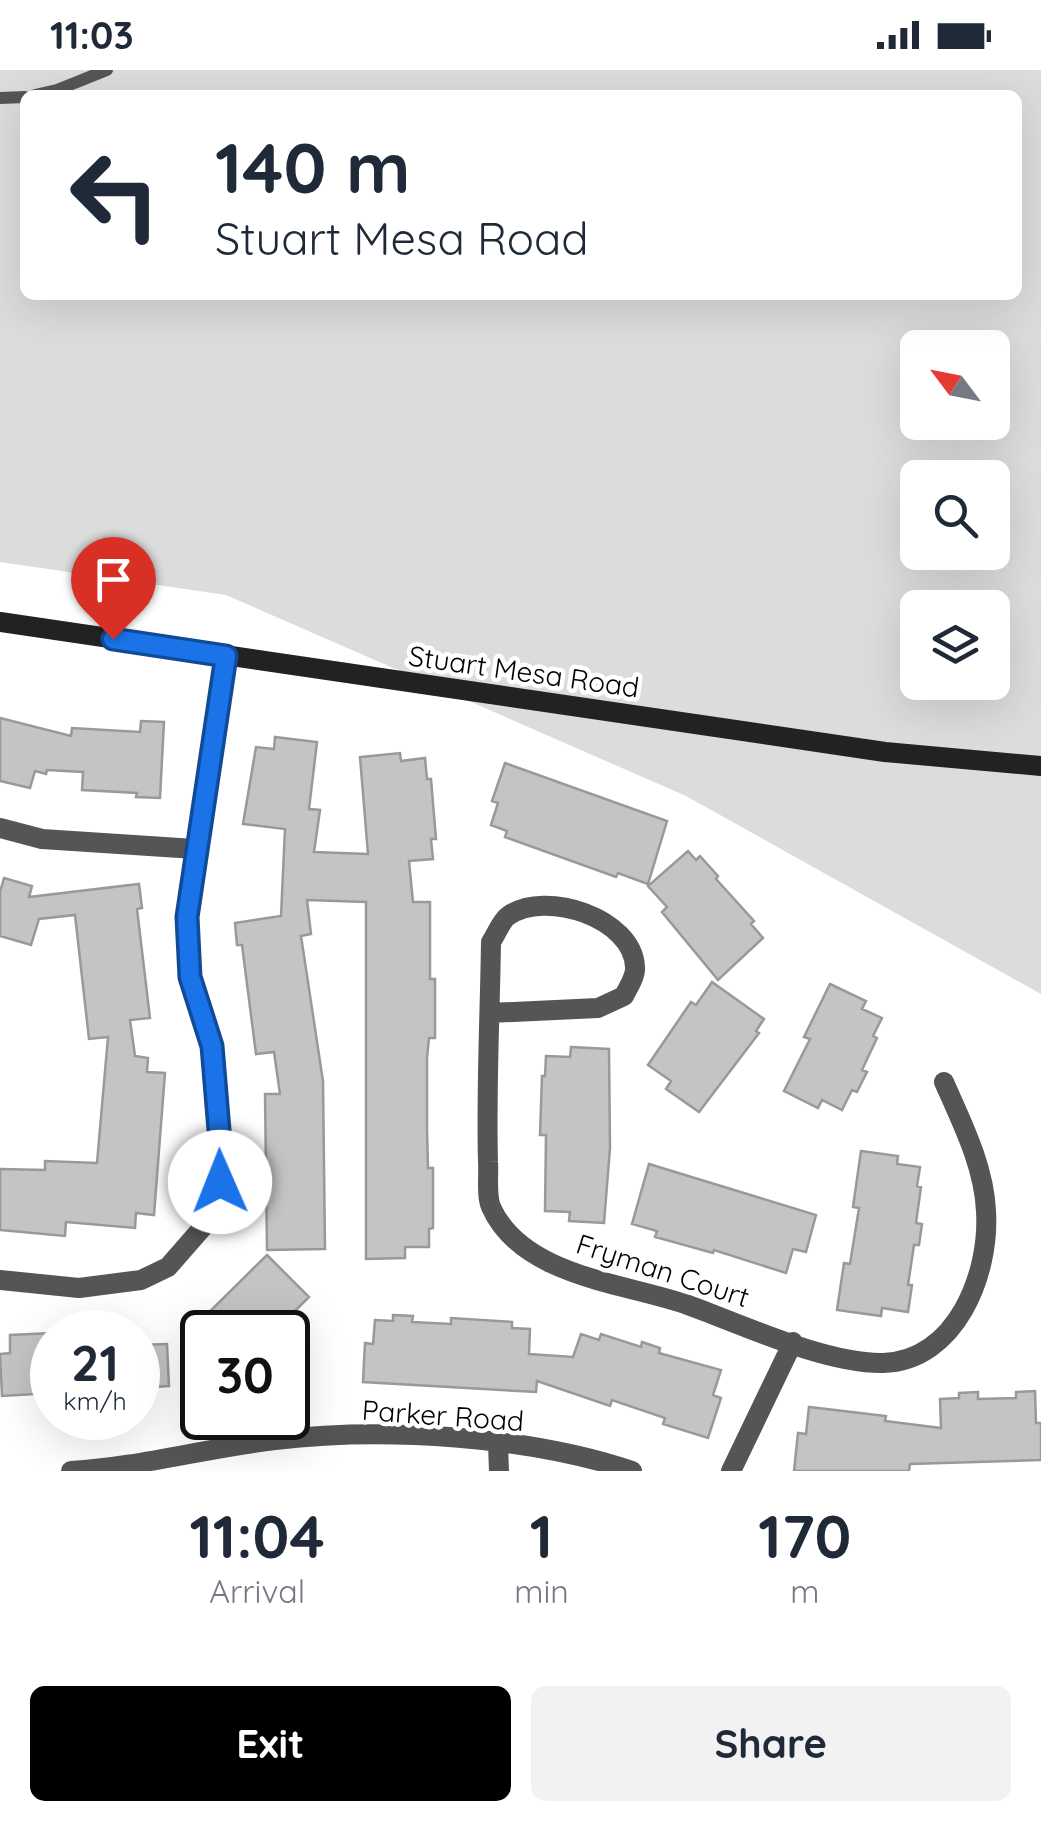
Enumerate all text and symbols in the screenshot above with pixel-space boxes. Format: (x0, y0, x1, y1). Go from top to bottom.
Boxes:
text: 11:03 (50, 11, 134, 59)
text: 140 m (215, 123, 411, 211)
icon: left (50, 130, 180, 260)
text: Stuart Mesa Road (215, 210, 589, 266)
north arrow (900, 330, 1010, 440)
map controls (900, 330, 1010, 700)
button: search (900, 460, 1010, 570)
pin (71, 537, 156, 640)
icon: arrive (86, 552, 141, 607)
button: layers (900, 590, 1010, 700)
street label: Stuart Mesa Road (406, 637, 642, 705)
position arrow (168, 1130, 272, 1234)
street label: Fryman Court (572, 1226, 754, 1314)
speed limit sign: 30 (180, 1310, 310, 1440)
text: 21 (71, 1331, 119, 1394)
text: km/h (63, 1385, 127, 1416)
street label: Parker Road (361, 1392, 525, 1438)
text: 11:04 (190, 1498, 325, 1573)
text: 1 (530, 1498, 553, 1573)
text: 170 (758, 1498, 851, 1573)
text: Arrival (209, 1571, 305, 1611)
text: min (514, 1571, 569, 1611)
text: m (790, 1571, 819, 1611)
button: Exit (30, 1686, 511, 1801)
button: Share (531, 1686, 1011, 1801)

